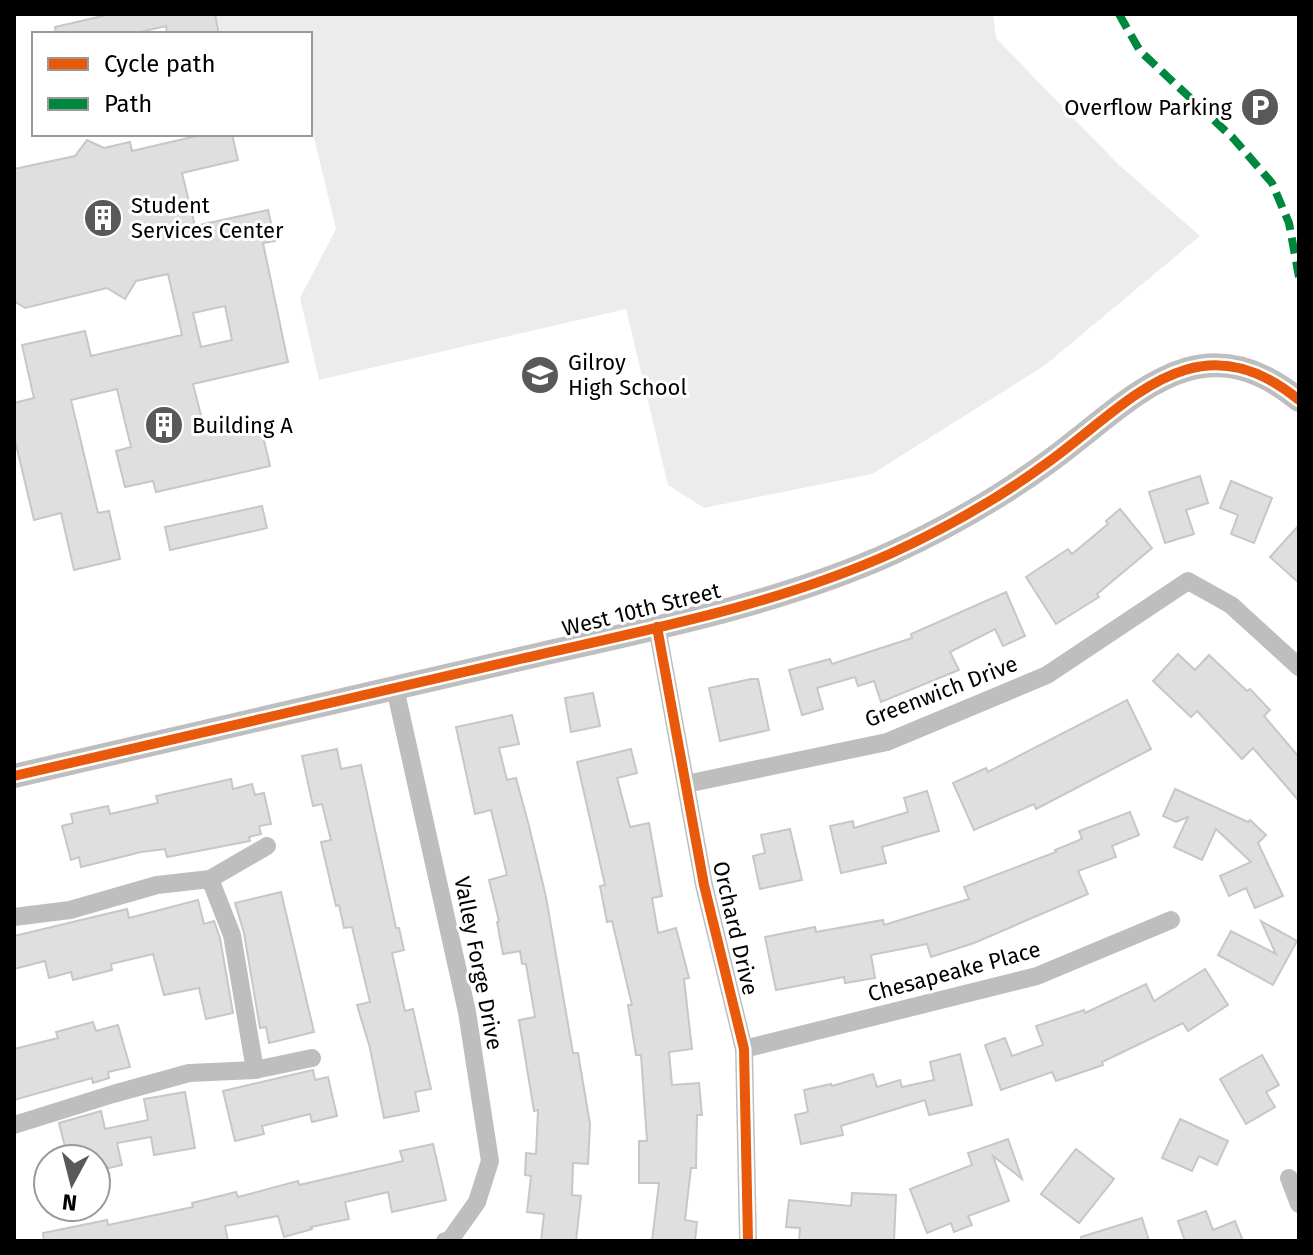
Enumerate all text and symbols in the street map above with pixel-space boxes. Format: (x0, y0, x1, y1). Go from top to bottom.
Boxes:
legend (32, 32, 312, 136)
text: Cycle path (104, 50, 216, 78)
parking icon: Overflow Parking (1239, 86, 1281, 128)
text: Path (104, 90, 152, 118)
place label: Overflow Parking (1064, 94, 1233, 121)
place label: Student Services Center (131, 192, 284, 244)
building icon: Student Services Center (82, 197, 124, 239)
place label: Gilroy High School (568, 349, 687, 401)
school or university icon: Gilroy High School (519, 354, 561, 396)
building icon: Building A (143, 404, 185, 446)
place label: Building A (192, 412, 293, 439)
street label: West 10th Street (559, 577, 723, 642)
street label: Greenwich Drive (861, 650, 1021, 733)
street label: Orchard Drive (707, 858, 764, 998)
street label: Valley Forge Drive (448, 874, 509, 1052)
street label: Chesapeake Place (865, 935, 1043, 1008)
north arrow (32, 1143, 112, 1223)
text: N (61, 1188, 79, 1217)

